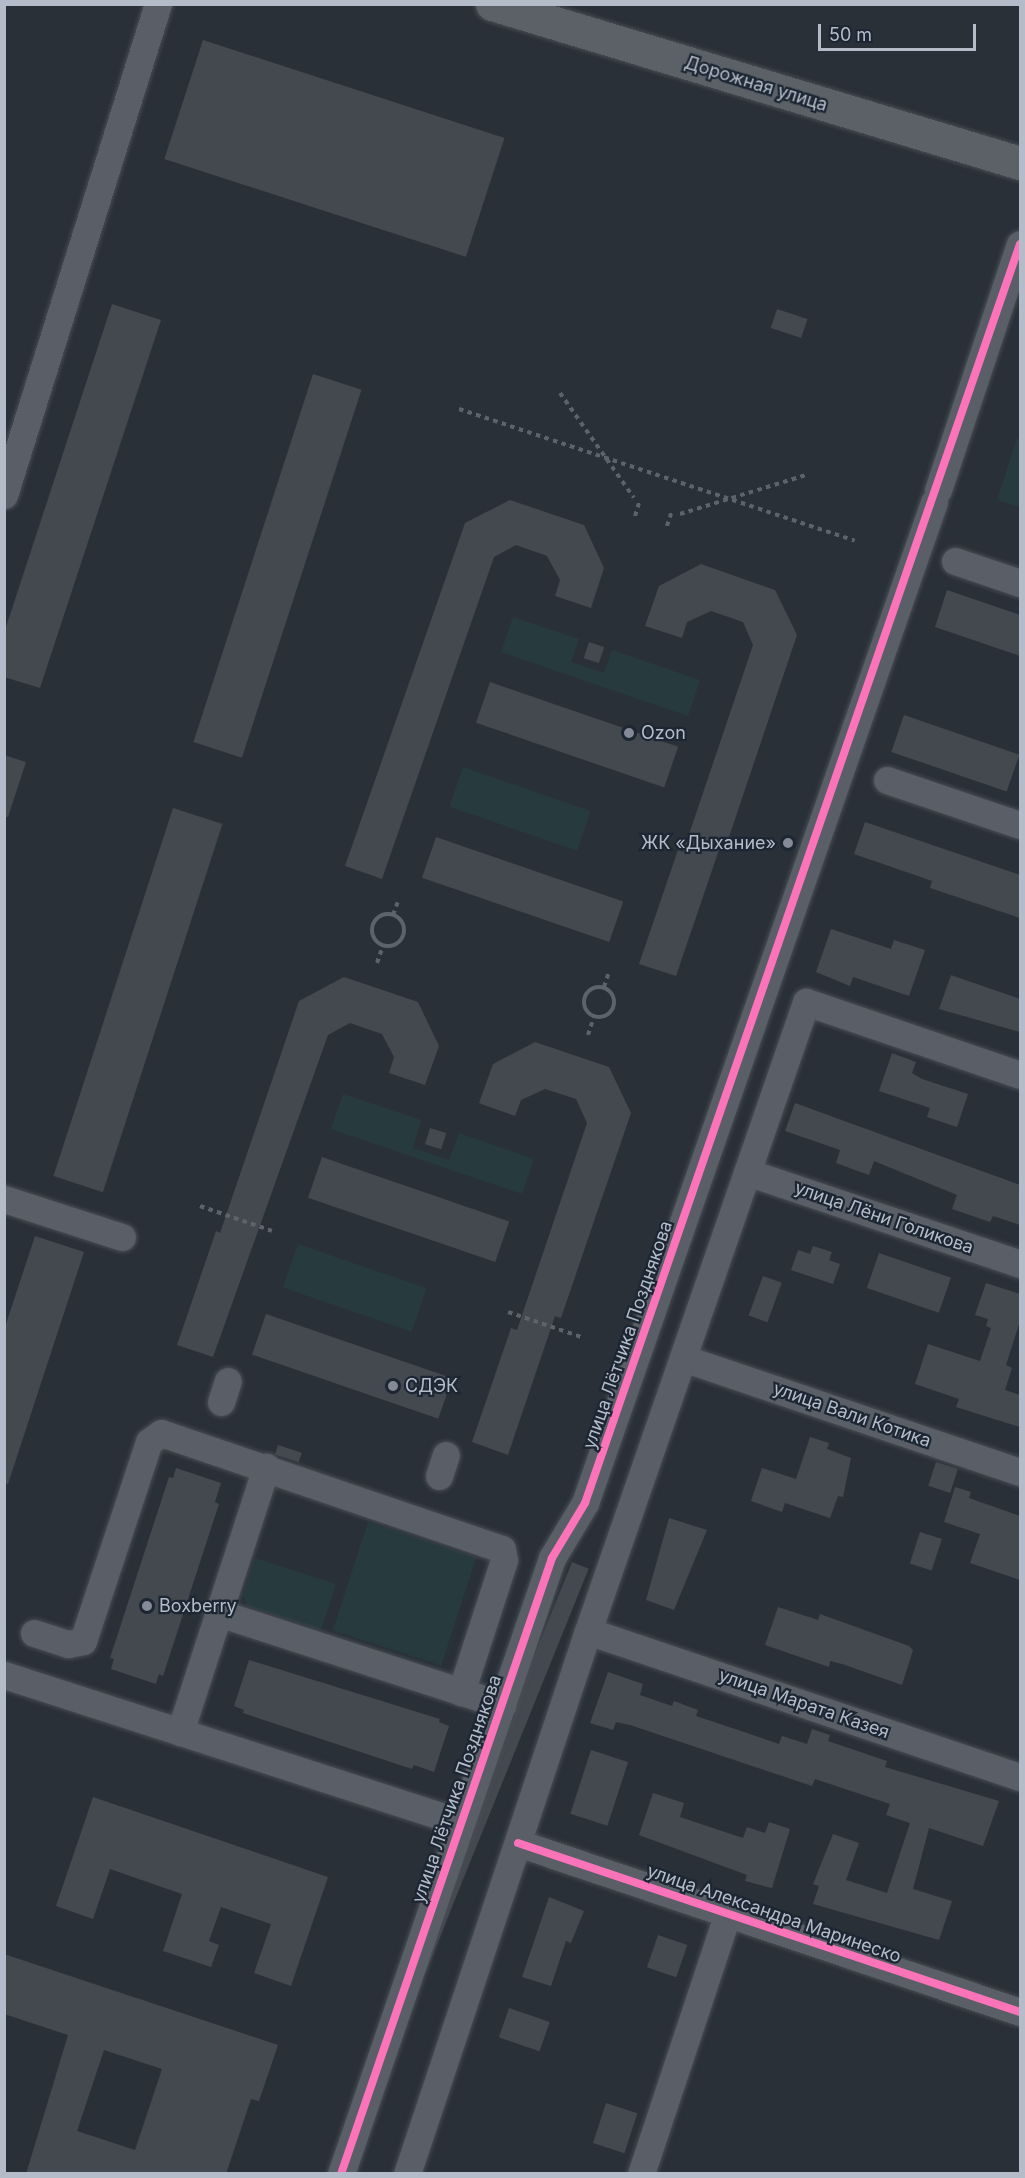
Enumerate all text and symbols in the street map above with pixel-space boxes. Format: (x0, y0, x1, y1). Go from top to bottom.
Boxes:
scale bar (821, 12, 978, 50)
text: 50 m (829, 24, 872, 45)
street label: Дорожная улица (682, 52, 830, 116)
place label: Ozon (641, 722, 686, 744)
marker: Ozon (622, 726, 636, 740)
place label: ЖК «Дыхание» (641, 832, 776, 854)
marker: ЖК «Дыхание» (781, 836, 795, 850)
street label: улица Лёни Голикова (792, 1177, 976, 1259)
street label: улица Лётчика Позднякова (579, 1218, 677, 1452)
place label: СДЭК (405, 1375, 458, 1397)
street label: улица Вали Котика (770, 1378, 934, 1452)
marker: СДЭК (386, 1379, 400, 1393)
place label: Boxberry (159, 1595, 237, 1617)
marker: Boxberry (140, 1599, 154, 1613)
street label: улица Марата Казея (716, 1665, 892, 1743)
street label: улица Лётчика Позднякова (408, 1672, 506, 1906)
street label: улица Александра Маринеско (644, 1860, 904, 1968)

